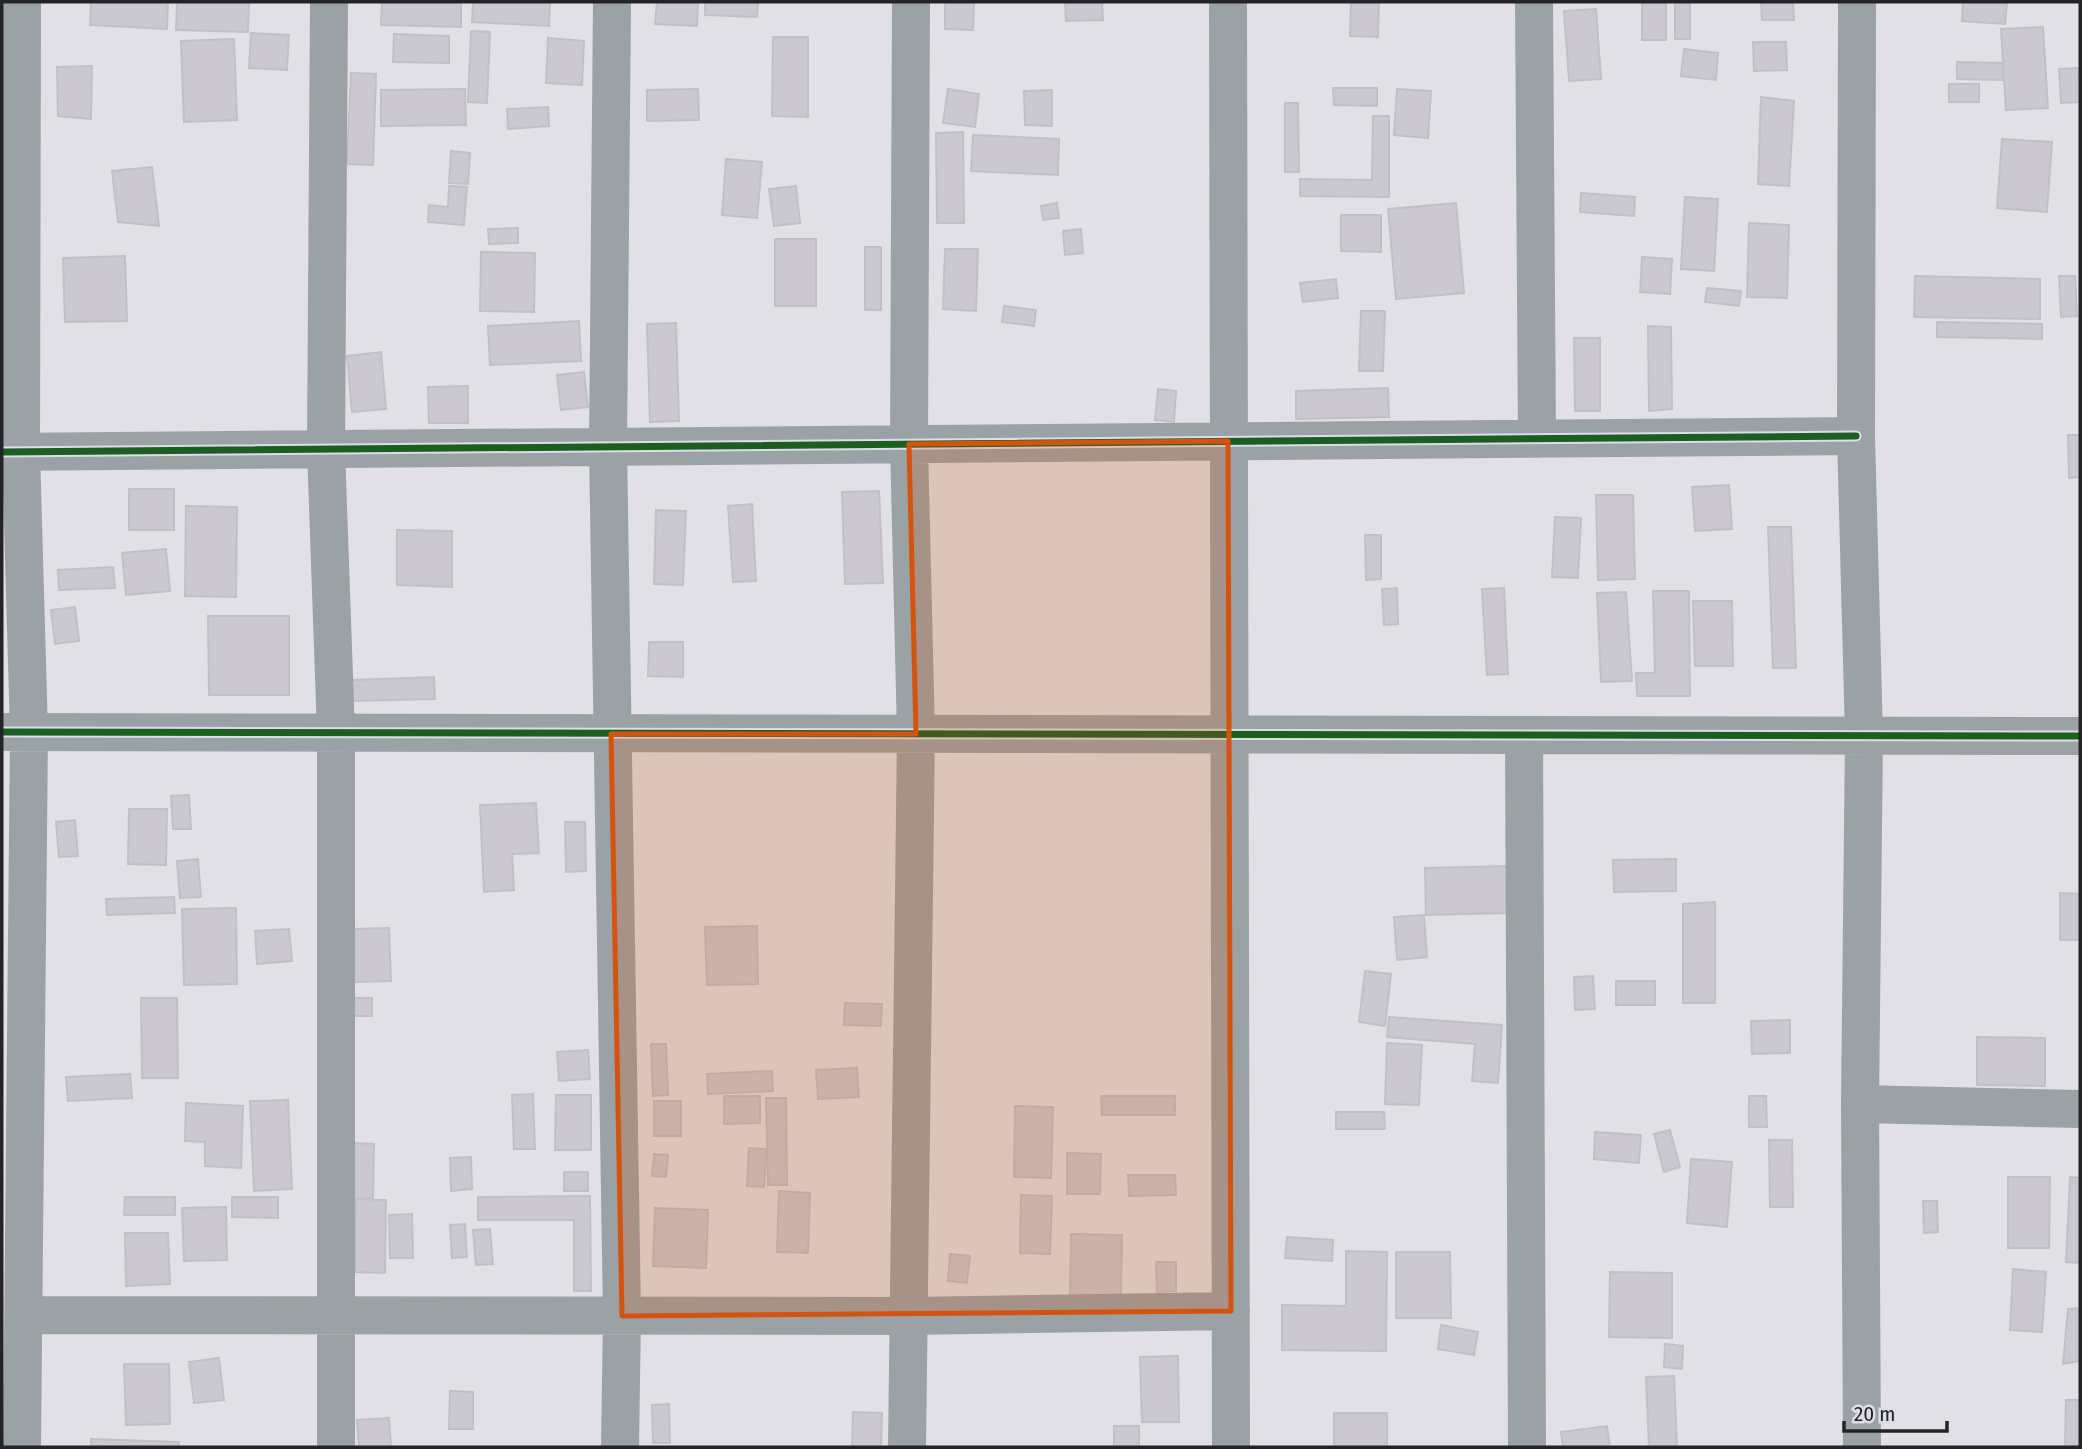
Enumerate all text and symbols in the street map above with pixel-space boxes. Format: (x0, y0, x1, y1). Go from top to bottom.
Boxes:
scale bar (1844, 1390, 1947, 1434)
text: 20 m (1854, 1401, 1895, 1427)

